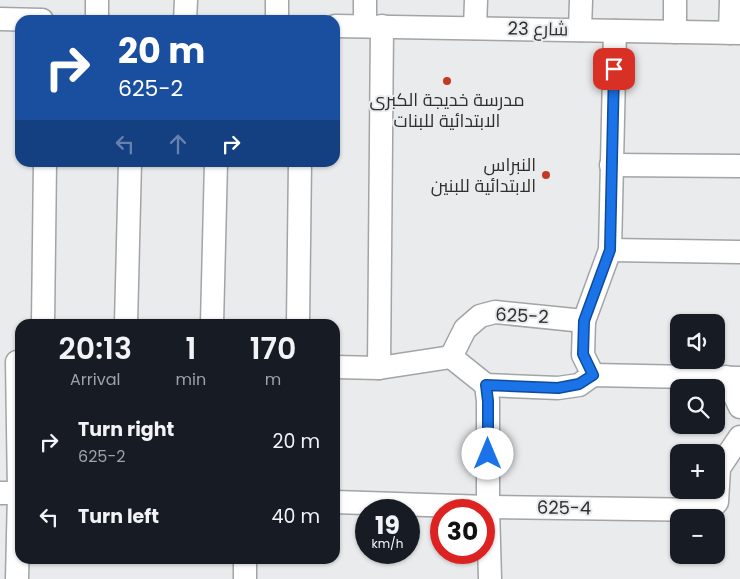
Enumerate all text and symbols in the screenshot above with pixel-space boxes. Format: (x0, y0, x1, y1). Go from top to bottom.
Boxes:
street label: شارع 23 (507, 15, 569, 42)
text: 20 m (118, 26, 205, 75)
icon: right (35, 35, 100, 100)
pin (593, 48, 635, 90)
icon: arrive (600, 55, 628, 83)
text: 625-2 (118, 73, 183, 104)
marker: مدرسة خديجة الكبرى الابتدائية للبنات (441, 75, 453, 87)
place label: مدرسة خديجة الكبرى الابتدائية للبنات (370, 87, 524, 133)
icon: left (111, 130, 139, 158)
icon: ahead (164, 130, 192, 158)
icon: right (217, 130, 245, 158)
place label: النبراس الابتدائية للبنين (431, 152, 536, 198)
marker: النبراس الابتدائية للبنين (540, 169, 552, 181)
street label: 625-2 (495, 302, 549, 329)
map controls (670, 314, 725, 564)
button: sound (670, 314, 725, 369)
text: 20:13 (59, 327, 132, 370)
text: 1 (185, 327, 196, 370)
text: 170 (250, 327, 296, 370)
text: Arrival (70, 368, 120, 391)
text: min (175, 368, 206, 391)
text: m (265, 368, 281, 391)
button: search (670, 379, 725, 434)
text: Turn right (78, 416, 174, 443)
position arrow (461, 427, 513, 479)
icon: right (35, 428, 63, 456)
text: 20 m (272, 428, 320, 455)
button: + (670, 444, 725, 499)
text: 625-2 (78, 445, 125, 468)
street label: 625-4 (537, 495, 591, 520)
speed limit sign: 30 (430, 499, 495, 564)
icon: left (35, 503, 63, 531)
text: Turn left (78, 503, 159, 530)
text: 40 m (271, 503, 320, 530)
text: 19 (375, 508, 400, 543)
button: − (670, 509, 725, 564)
text: km/h (372, 535, 403, 552)

